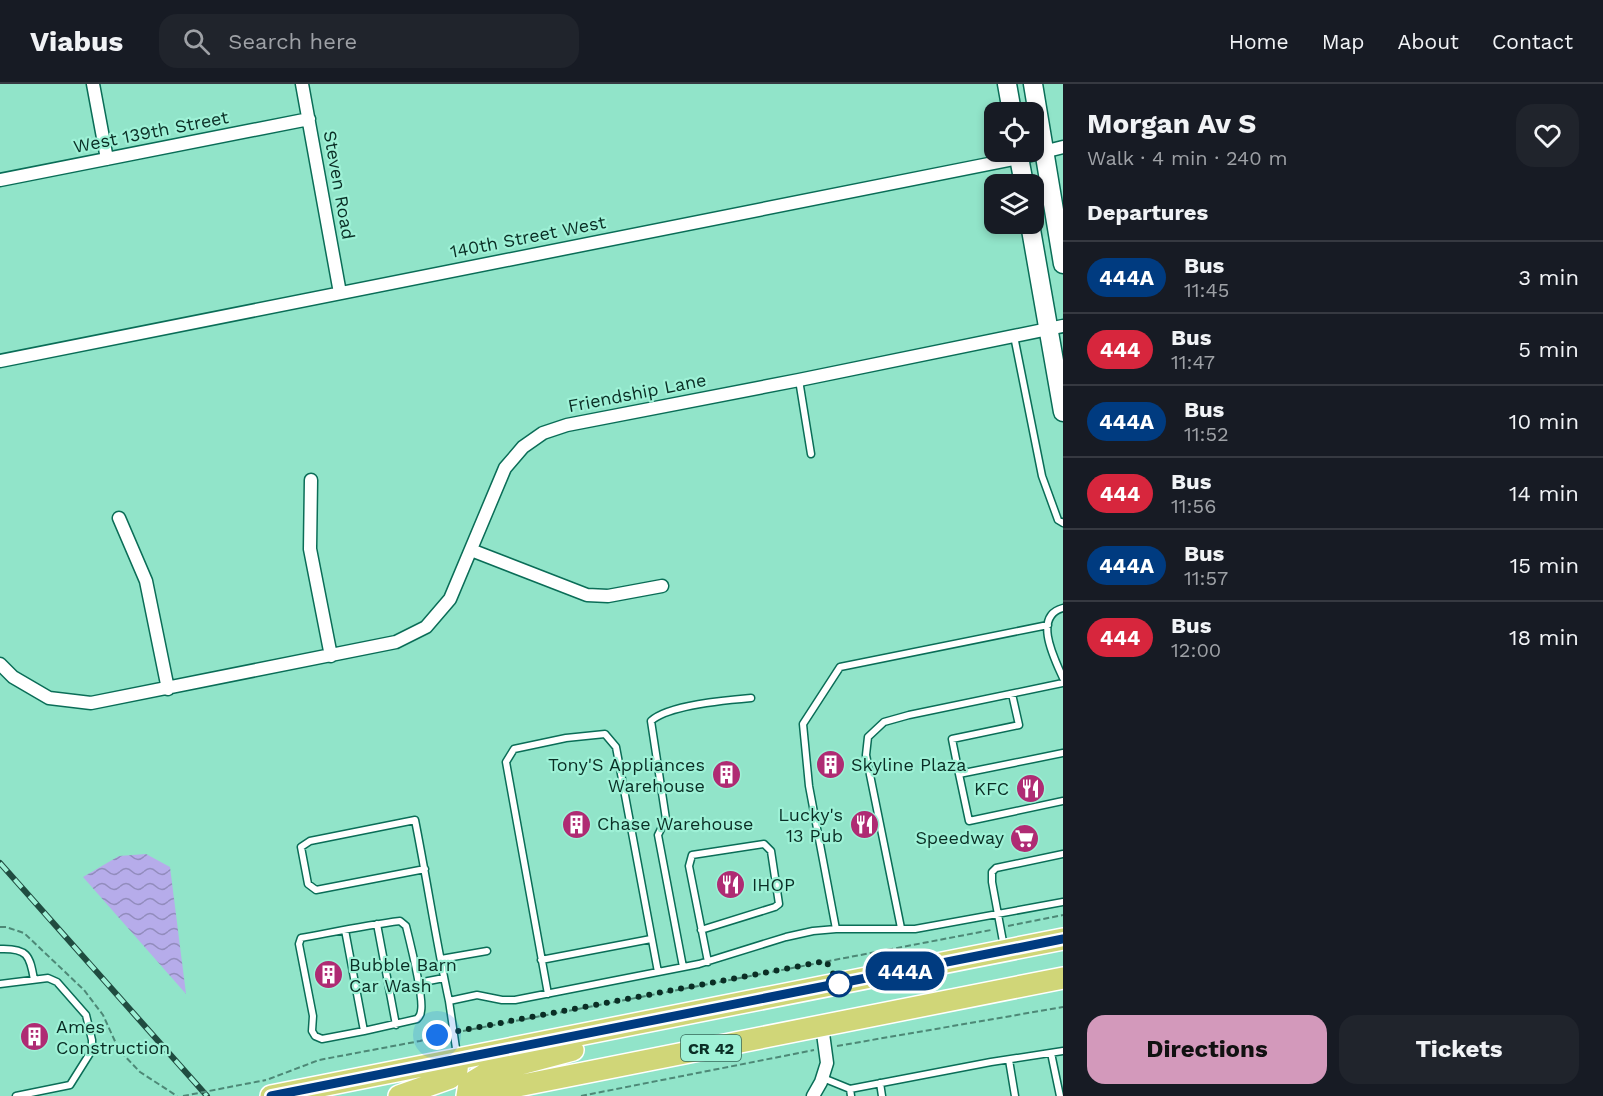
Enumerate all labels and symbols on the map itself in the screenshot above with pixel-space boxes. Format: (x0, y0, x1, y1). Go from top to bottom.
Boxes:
street label: West 139th Street (72, 106, 231, 157)
street label: Steven Road (320, 129, 359, 241)
street label: 140th Street West (448, 211, 608, 262)
street label: Friendship Lane (566, 369, 708, 416)
building icon: Skyline Plaza (814, 749, 846, 781)
place label: Tony'S Appliances Warehouse (548, 754, 705, 796)
place label: Skyline Plaza (851, 754, 966, 775)
building icon: Tony'S Appliances Warehouse (710, 759, 742, 791)
restaurant icon: KFC (1014, 773, 1046, 805)
place label: KFC (974, 778, 1009, 799)
place label: Lucky's 13 Pub (778, 804, 843, 846)
building icon: Chase Warehouse (560, 808, 592, 840)
restaurant icon: Lucky's 13 Pub (848, 809, 880, 841)
place label: Chase Warehouse (597, 813, 753, 834)
supermarket icon: Speedway (1009, 822, 1041, 854)
place label: Speedway (915, 827, 1005, 848)
restaurant icon: IHOP (715, 869, 747, 901)
place label: IHOP (752, 874, 795, 895)
line badge: 444A (863, 952, 947, 990)
place label: Bubble Barn Car Wash (349, 954, 457, 996)
building icon: Bubble Barn Car Wash (312, 959, 344, 991)
unlabelled marker (826, 971, 852, 997)
place label: Ames Construction (56, 1016, 170, 1058)
your location (422, 1020, 452, 1050)
building icon: Ames Construction (19, 1021, 51, 1053)
road number: CR 42 (681, 1035, 741, 1061)

